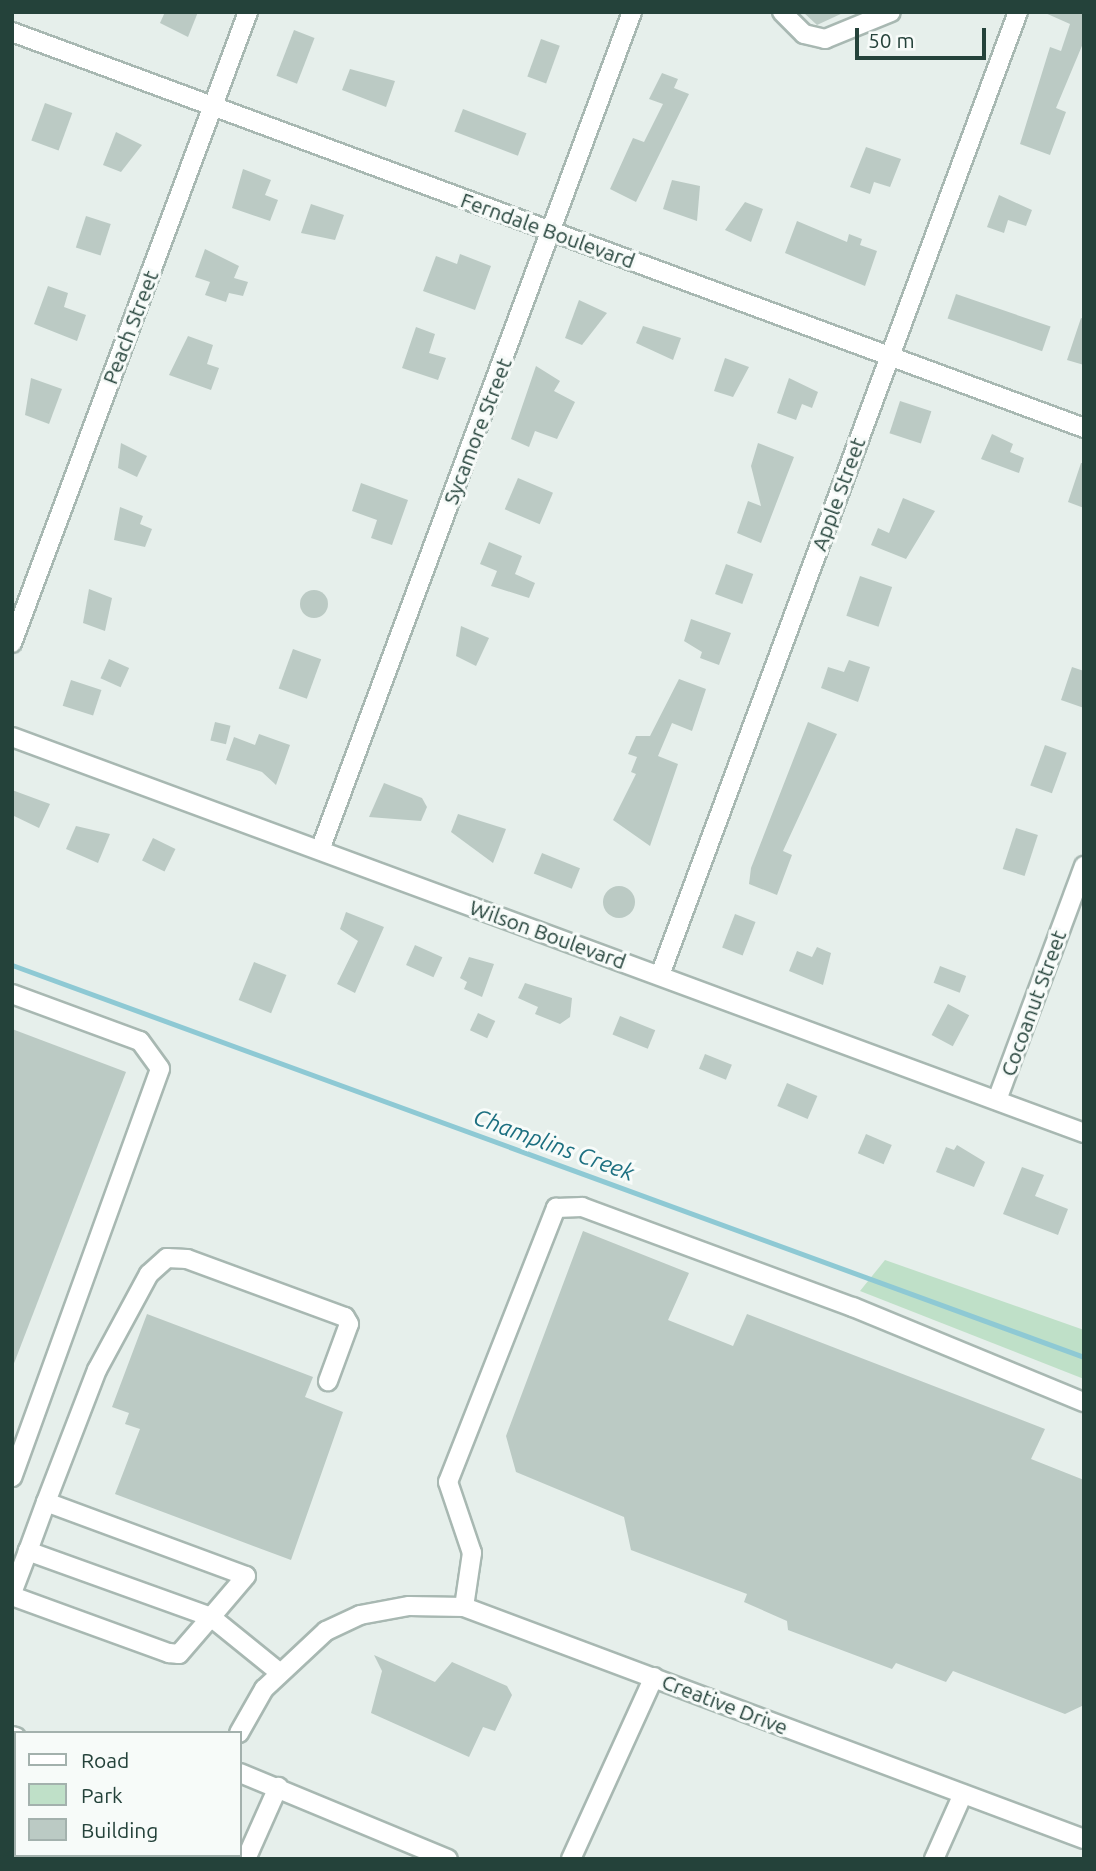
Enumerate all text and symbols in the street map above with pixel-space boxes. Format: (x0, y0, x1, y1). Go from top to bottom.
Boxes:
scale bar (858, 14, 989, 58)
text: 50 m (868, 28, 915, 52)
street label: Ferndale Boulevard (457, 187, 639, 273)
street label: Peach Street (97, 267, 163, 387)
street label: Sycamore Street (438, 354, 516, 508)
street label: Apple Street (806, 434, 870, 554)
street label: Wilson Boulevard (466, 894, 630, 974)
street label: Cocoanut Street (995, 927, 1071, 1079)
water label: Champlins Creek (470, 1103, 638, 1187)
street label: Creative Drive (659, 1668, 791, 1740)
legend (14, 1731, 242, 1857)
text: Road (81, 1748, 129, 1772)
text: Park (81, 1783, 123, 1807)
text: Building (81, 1818, 158, 1842)

